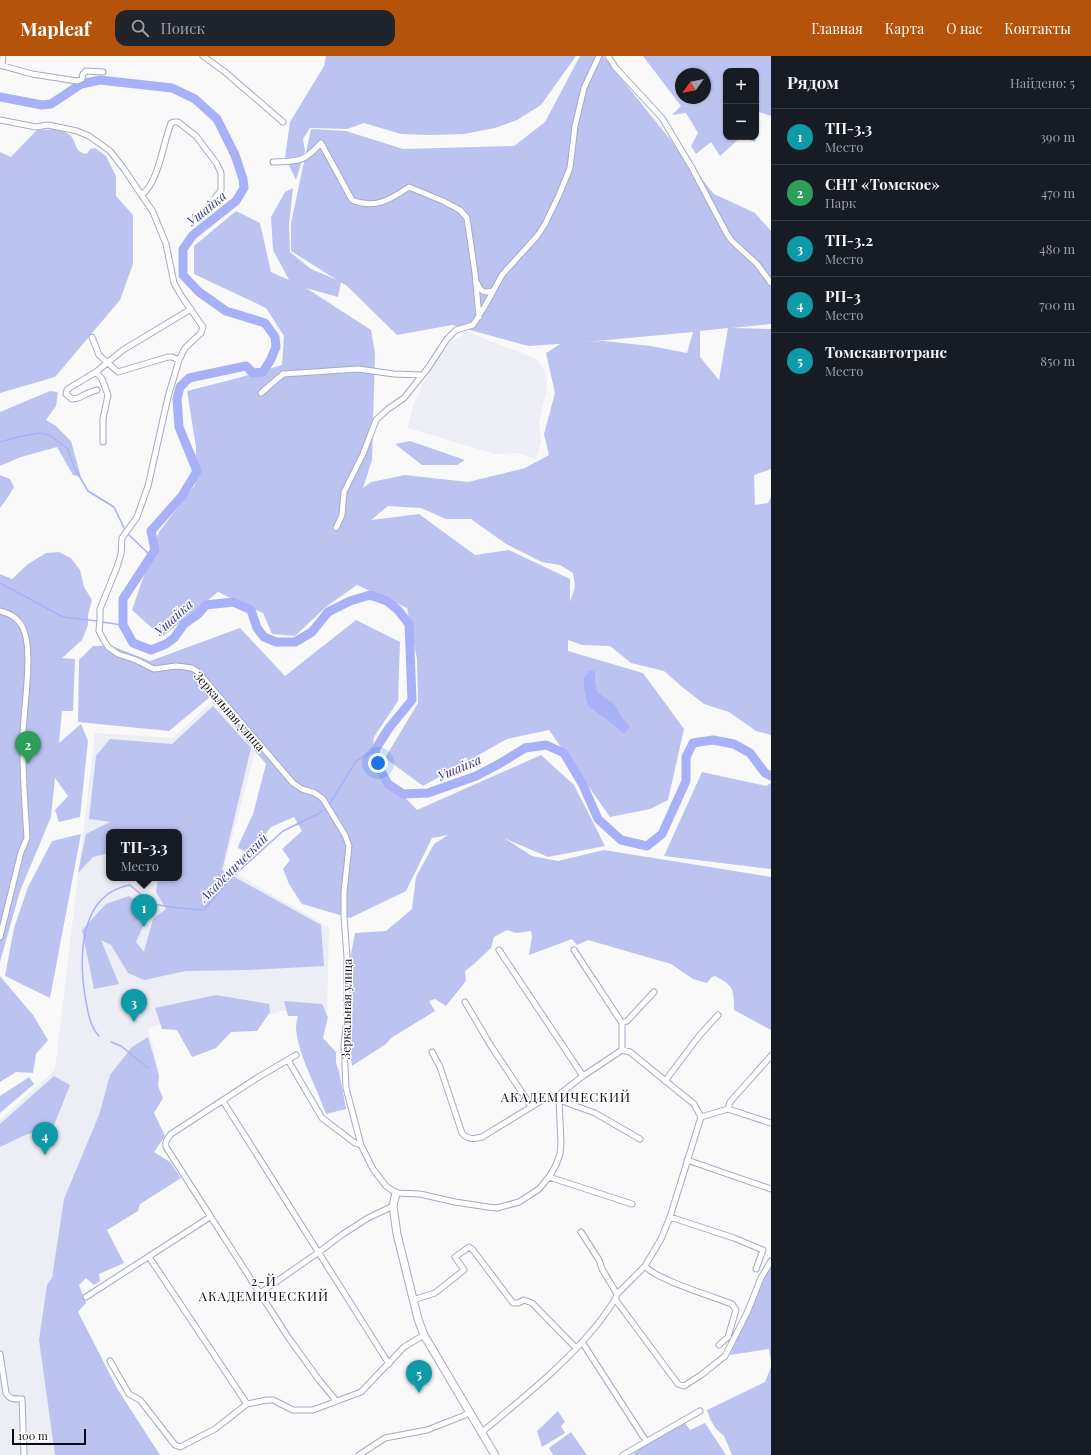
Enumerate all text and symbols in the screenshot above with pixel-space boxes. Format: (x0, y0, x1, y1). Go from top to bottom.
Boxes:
search box (115, 10, 395, 46)
text: Mapleaf (20, 15, 91, 41)
icon: search (129, 17, 151, 39)
text: Поиск (161, 18, 205, 38)
text: Главная (811, 19, 863, 38)
text: Карта (885, 19, 924, 38)
text: О нас (946, 19, 982, 38)
text: Контакты (1004, 19, 1071, 38)
north arrow (675, 68, 711, 104)
map controls (723, 68, 759, 140)
button: + (723, 68, 759, 104)
text: Рядом (787, 71, 839, 93)
text: Найдено: 5 (1010, 74, 1075, 91)
button: − (723, 104, 759, 140)
text: ТП-3.3 (825, 118, 872, 138)
text: 1 (798, 128, 802, 145)
text: 390 m (1040, 128, 1075, 145)
text: Место (825, 138, 863, 155)
text: СНТ «Томское» (825, 174, 940, 194)
text: 2 (797, 184, 803, 201)
text: 470 m (1041, 184, 1075, 201)
water label: Ушайка (183, 187, 230, 229)
text: Парк (825, 194, 856, 211)
text: ТП-3.2 (825, 230, 873, 250)
text: 3 (797, 240, 803, 257)
text: 480 m (1039, 240, 1075, 257)
text: Место (825, 250, 863, 267)
text: РП-3 (825, 286, 861, 306)
text: 4 (797, 296, 803, 313)
text: 700 m (1039, 296, 1075, 313)
text: Место (825, 306, 863, 323)
text: Томскавтотранс (825, 342, 947, 362)
text: 5 (797, 352, 803, 369)
text: 850 m (1040, 352, 1075, 369)
text: Место (825, 362, 863, 379)
water label: Ушайка (150, 595, 196, 639)
street label: Зеркальная улица (191, 668, 269, 754)
pin: 2 (15, 731, 41, 764)
water label: Ушайка (434, 750, 484, 784)
your location (368, 753, 388, 773)
popup (106, 829, 182, 881)
water label: Академический (194, 829, 271, 906)
text: ТП-3.3 (120, 837, 168, 857)
text: Место (120, 857, 159, 874)
pin: 1 (131, 894, 157, 927)
street label: Зеркальная улица (337, 959, 355, 1059)
pin: 3 (121, 989, 147, 1022)
district label: АКАДЕМИЧЕСКИЙ (500, 1088, 631, 1105)
pin: 4 (32, 1122, 58, 1155)
district label: 2-Й АКАДЕМИЧЕСКИЙ (198, 1272, 329, 1304)
pin: 5 (406, 1360, 432, 1393)
scale bar (12, 1427, 86, 1446)
text: 100 m (18, 1428, 48, 1443)

